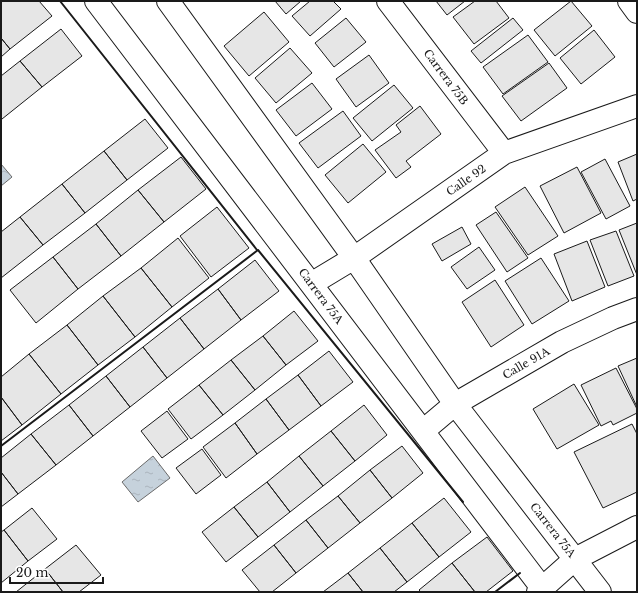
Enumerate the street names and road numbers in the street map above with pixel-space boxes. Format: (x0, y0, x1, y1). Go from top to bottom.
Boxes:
street label: Carrera 75B (421, 46, 471, 108)
street label: Calle 92 (443, 161, 489, 199)
street label: Carrera 75A (296, 265, 347, 327)
street label: Calle 91A (500, 344, 552, 382)
street label: Carrera 75A (527, 500, 579, 561)

